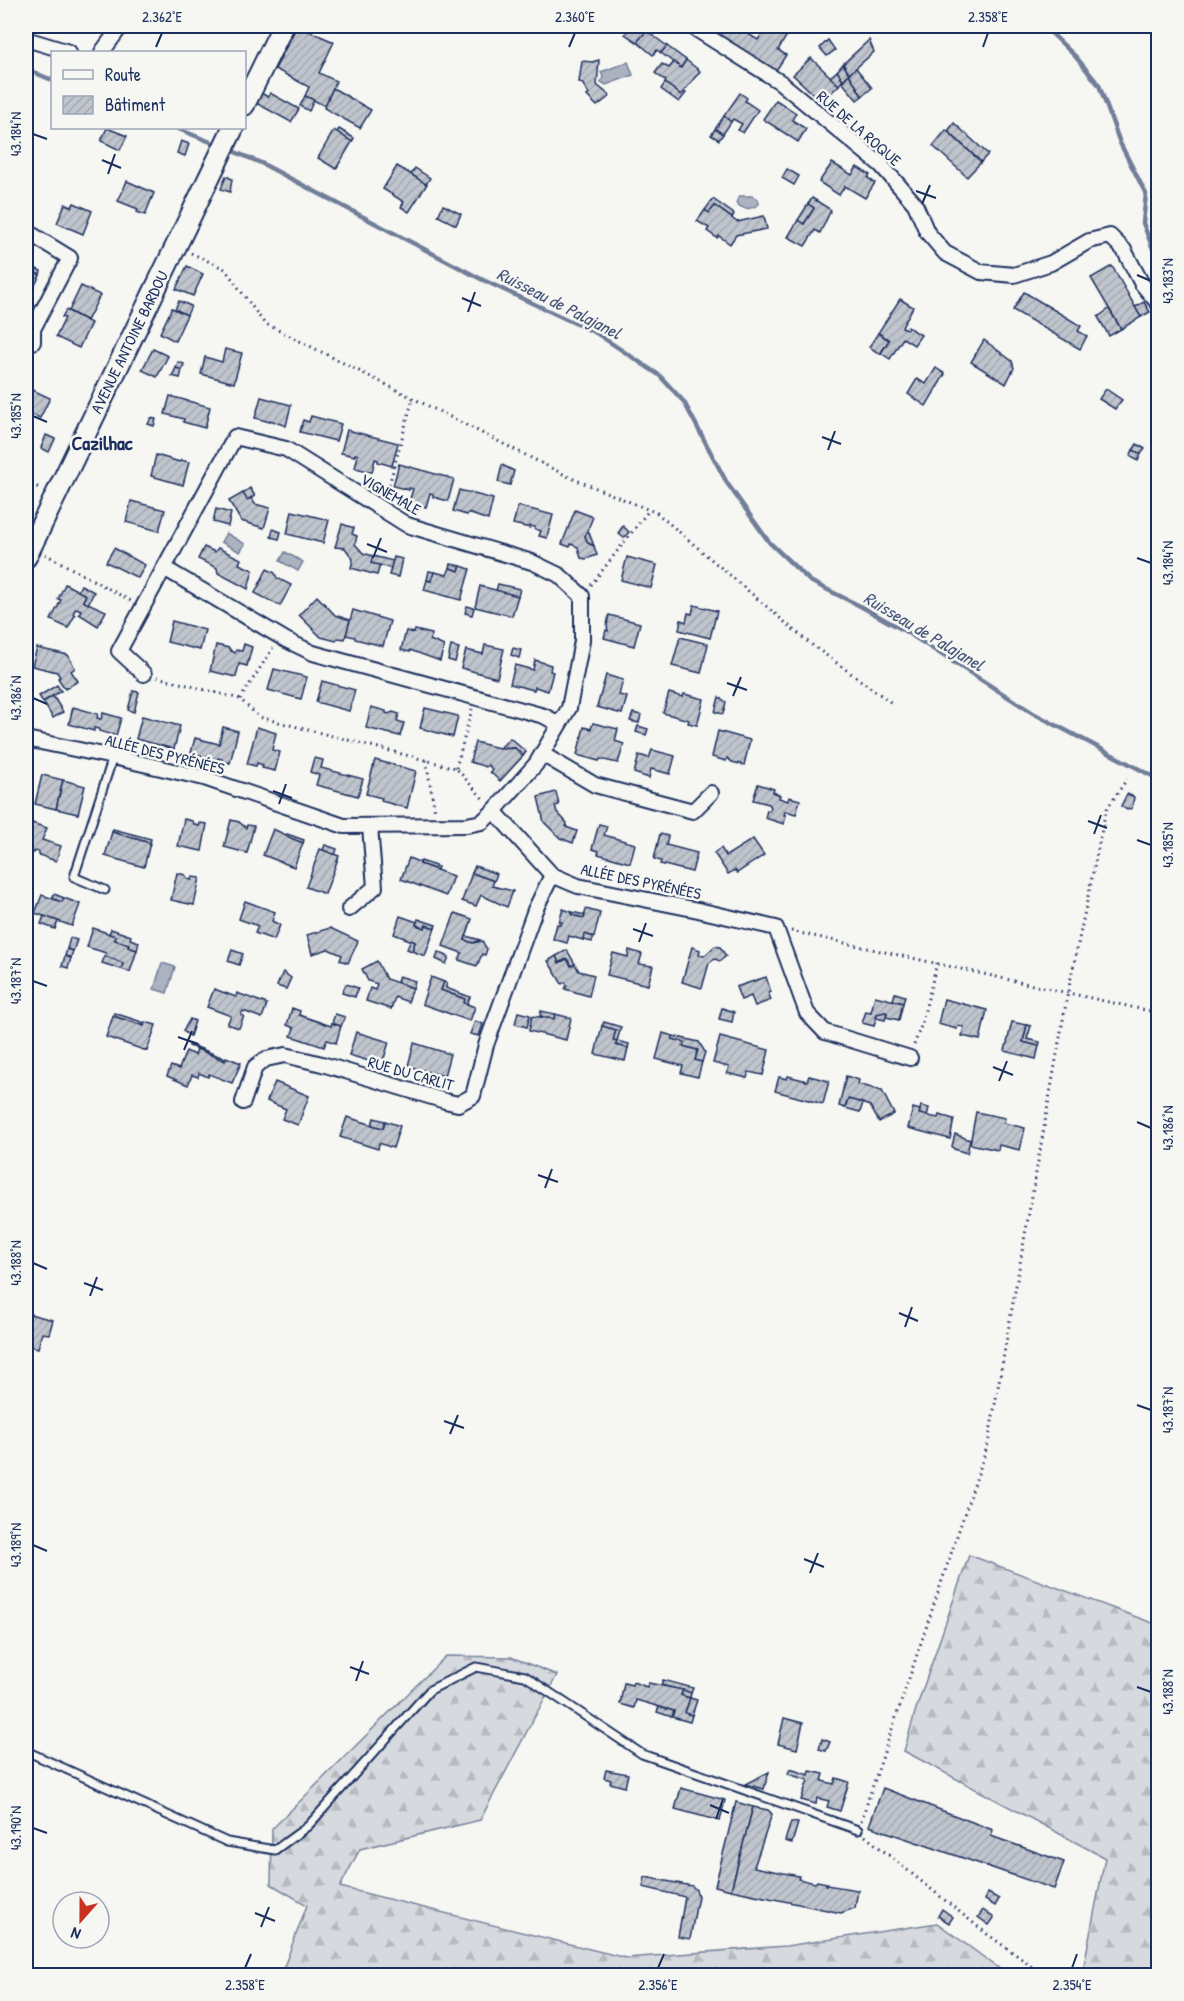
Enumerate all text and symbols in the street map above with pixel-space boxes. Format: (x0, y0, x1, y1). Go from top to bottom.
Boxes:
text: 2.362°E (142, 6, 182, 27)
text: 2.360°E (555, 6, 595, 27)
text: 2.358°E (968, 6, 1008, 27)
legend (51, 51, 246, 129)
text: Route (105, 62, 141, 87)
street label: RUE DE LA ROQUE (812, 85, 906, 171)
text: Bâtiment (105, 92, 166, 117)
text: 43.184°N (5, 112, 26, 156)
text: 43.183°N (1157, 258, 1178, 304)
water label: Ruisseau de Palajanel (493, 261, 626, 346)
street label: AVENUE ANTOINE BARDOU (85, 267, 173, 417)
text: 43.185°N (5, 393, 26, 439)
district label: Cazilhac (71, 429, 134, 456)
street label: VIGNEMALE (357, 468, 425, 520)
text: 43.184°N (1157, 541, 1178, 585)
water label: Ruisseau de Palajanel (859, 585, 990, 677)
text: 43.186°N (5, 676, 26, 720)
street label: ALLÉE DES PYRÉNÉES (103, 729, 228, 780)
text: 43.185°N (1157, 822, 1178, 868)
street label: ALLÉE DES PYRÉNÉES (579, 858, 704, 905)
text: 43.187°N (5, 958, 26, 1004)
street label: RUE DU CARLIT (366, 1050, 457, 1096)
text: 43.186°N (1157, 1106, 1178, 1150)
text: 43.188°N (5, 1240, 26, 1286)
text: 43.187°N (1157, 1387, 1178, 1433)
text: 43.189°N (5, 1523, 26, 1567)
text: 43.188°N (1157, 1669, 1178, 1715)
text: 43.190°N (5, 1806, 26, 1850)
north arrow (51, 1890, 111, 1950)
text: N (67, 1922, 84, 1946)
text: 2.358°E (225, 1974, 265, 1995)
text: 2.356°E (638, 1974, 678, 1995)
text: 2.354°E (1052, 1974, 1092, 1995)

